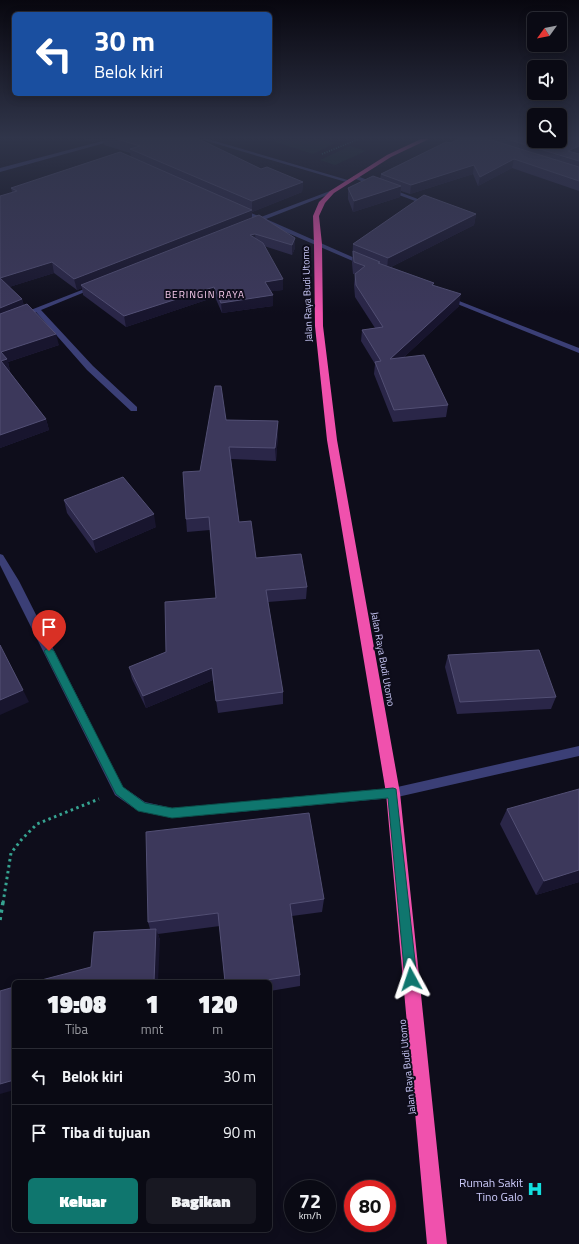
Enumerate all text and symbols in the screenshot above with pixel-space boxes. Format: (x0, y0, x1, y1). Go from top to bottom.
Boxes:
north arrow (527, 12, 567, 52)
map controls (527, 12, 567, 148)
text: 30 m (94, 19, 155, 62)
icon: left (28, 28, 80, 80)
text: Belok kiri (94, 58, 163, 85)
button: sound (527, 60, 567, 100)
button: search (527, 108, 567, 148)
street label: Jalan Raya Budi Utomo (298, 246, 316, 342)
district label: BERINGIN RAYA (165, 287, 245, 302)
pin (32, 610, 66, 651)
street label: Jalan Raya Budi Utomo (367, 610, 399, 708)
icon: arrive (38, 616, 60, 638)
position arrow (390, 958, 432, 1000)
text: 19:08 (47, 986, 106, 1022)
text: 1 (145, 986, 159, 1022)
text: 120 (198, 986, 237, 1022)
text: Tiba (65, 1019, 88, 1039)
text: mnt (141, 1019, 163, 1039)
text: m (212, 1019, 223, 1039)
street label: Jalan Raya Budi Utomo (395, 1019, 419, 1115)
text: Belok kiri (62, 1065, 123, 1088)
text: 30 m (223, 1065, 256, 1088)
icon: left (28, 1066, 50, 1088)
text: Tiba di tujuan (62, 1121, 150, 1144)
text: 90 m (223, 1121, 256, 1144)
icon: arrive (28, 1122, 50, 1144)
place label: Rumah Sakit Tino Galo (459, 1173, 524, 1206)
button: Keluar (28, 1178, 138, 1224)
button: Bagikan (146, 1178, 256, 1224)
speed limit sign: 80 (344, 1180, 396, 1232)
hospital icon: Rumah Sakit Tino Galo (526, 1180, 544, 1198)
text: 72 (299, 1185, 321, 1216)
text: km/h (299, 1208, 321, 1223)

